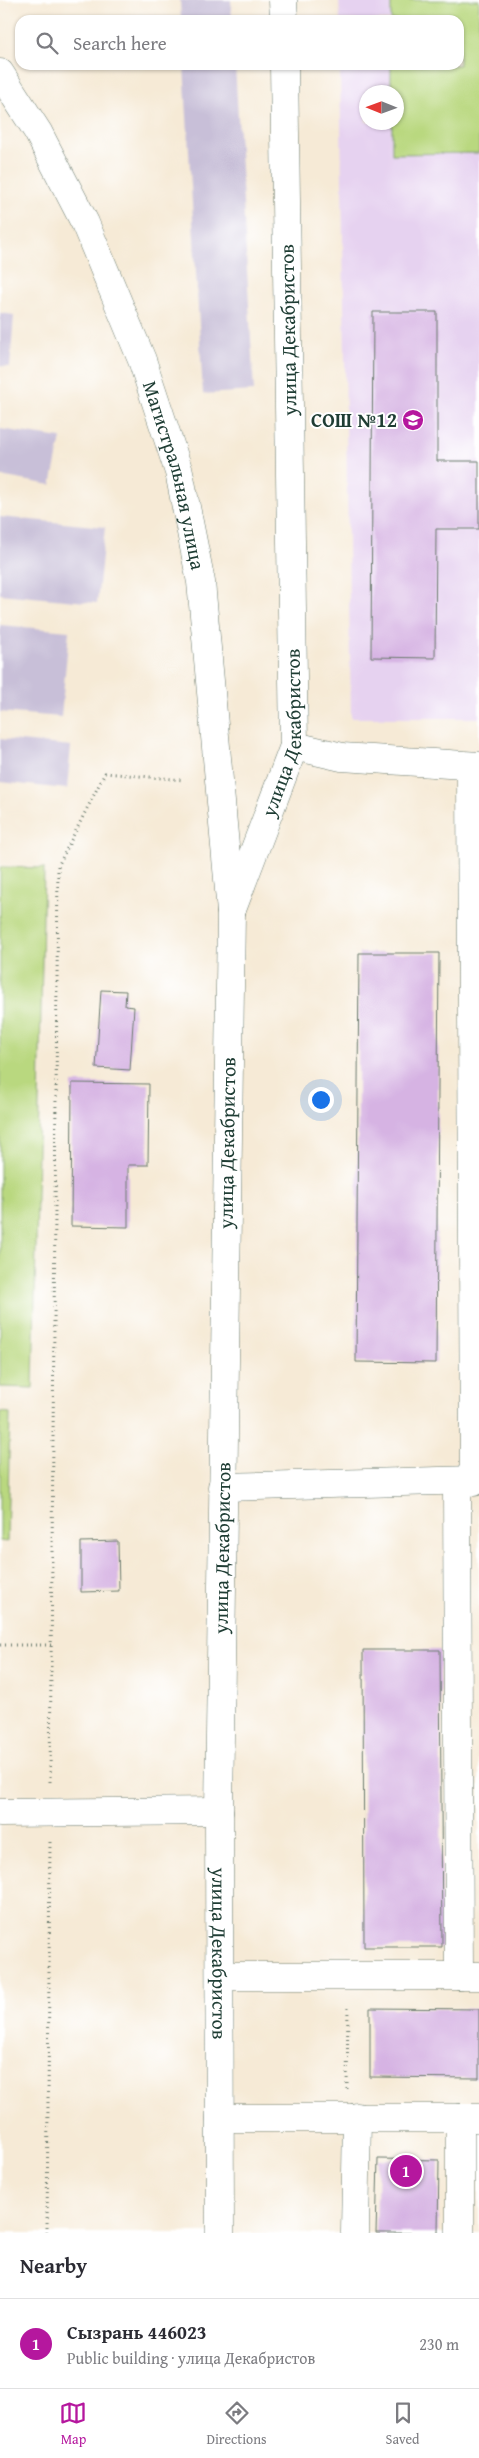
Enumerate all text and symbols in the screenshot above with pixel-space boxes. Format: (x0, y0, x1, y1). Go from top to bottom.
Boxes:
search box (15, 15, 464, 70)
icon: search (33, 29, 61, 57)
text: Search here (73, 29, 167, 57)
north arrow (359, 85, 404, 130)
street label: улица Декабристов (272, 244, 304, 417)
street label: Магистральная улица (136, 377, 213, 573)
place label: СОШ №12 (311, 405, 397, 434)
school or university icon: СОШ №12 (401, 408, 425, 432)
street label: улица Декабристов (253, 648, 308, 822)
street label: улица Декабристов (210, 1057, 242, 1230)
your location (308, 1087, 334, 1113)
street label: улица Декабристов (205, 1462, 237, 1635)
street label: улица Декабристов (205, 1866, 235, 2040)
pin: 1 (390, 2152, 422, 2190)
text: Nearby (20, 2250, 87, 2281)
text: Сызрань 446023 (67, 2318, 207, 2346)
text: 1 (32, 2332, 40, 2356)
text: 230 m (419, 2332, 459, 2356)
text: Public building · улица Декабристов (67, 2346, 315, 2370)
tab: Map (59, 2399, 87, 2449)
tab: Directions (206, 2399, 267, 2449)
tab: Saved (386, 2399, 420, 2449)

